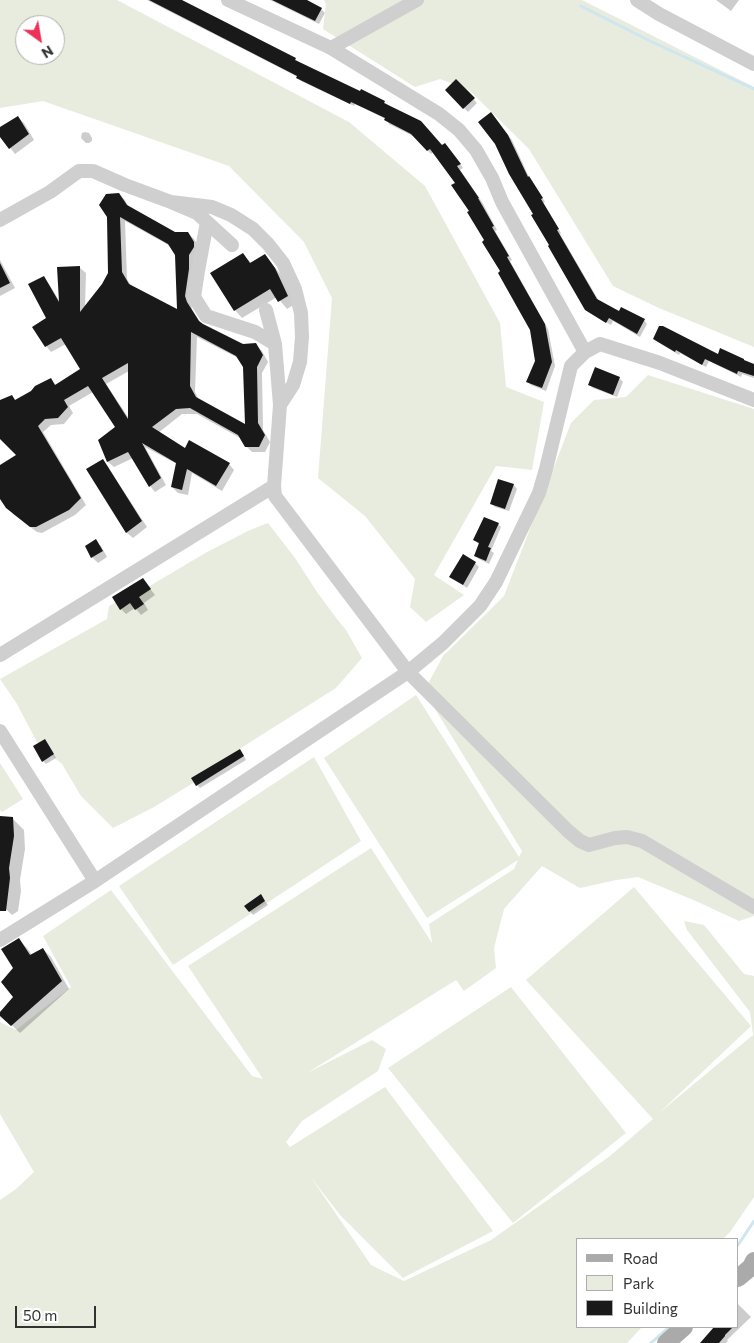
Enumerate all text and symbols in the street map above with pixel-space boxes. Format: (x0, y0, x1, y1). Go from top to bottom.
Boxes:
north arrow (15, 15, 65, 65)
text: N (39, 42, 57, 62)
legend (576, 1238, 739, 1328)
text: Road (623, 1249, 658, 1267)
text: Park (623, 1274, 654, 1292)
scale bar (18, 1296, 99, 1328)
text: Building (623, 1299, 678, 1317)
text: 50 m (23, 1306, 57, 1324)

